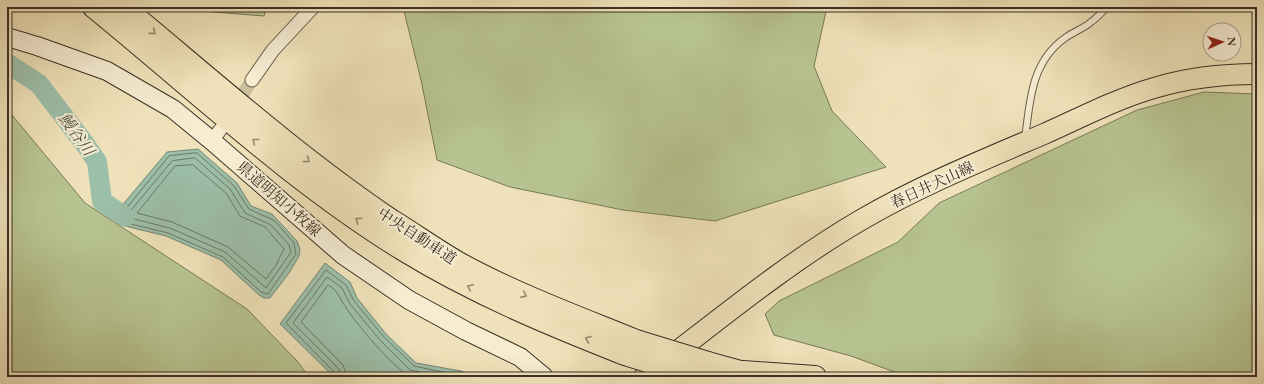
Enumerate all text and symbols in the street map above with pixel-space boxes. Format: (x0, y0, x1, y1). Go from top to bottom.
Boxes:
north arrow (1202, 22, 1242, 62)
one-way arrow (149, 27, 156, 34)
text: N (1225, 37, 1239, 46)
water label: 鰻谷川 (54, 109, 100, 161)
one-way arrow (252, 139, 259, 146)
one-way arrow (303, 155, 310, 163)
street label: 県道明知小牧線 (233, 157, 325, 240)
street label: 春日井犬山線 (887, 157, 977, 212)
street label: 中央自動車道 (374, 203, 460, 268)
one-way arrow (355, 217, 362, 225)
one-way arrow (466, 284, 474, 292)
one-way arrow (519, 290, 527, 298)
one-way arrow (585, 336, 592, 344)

